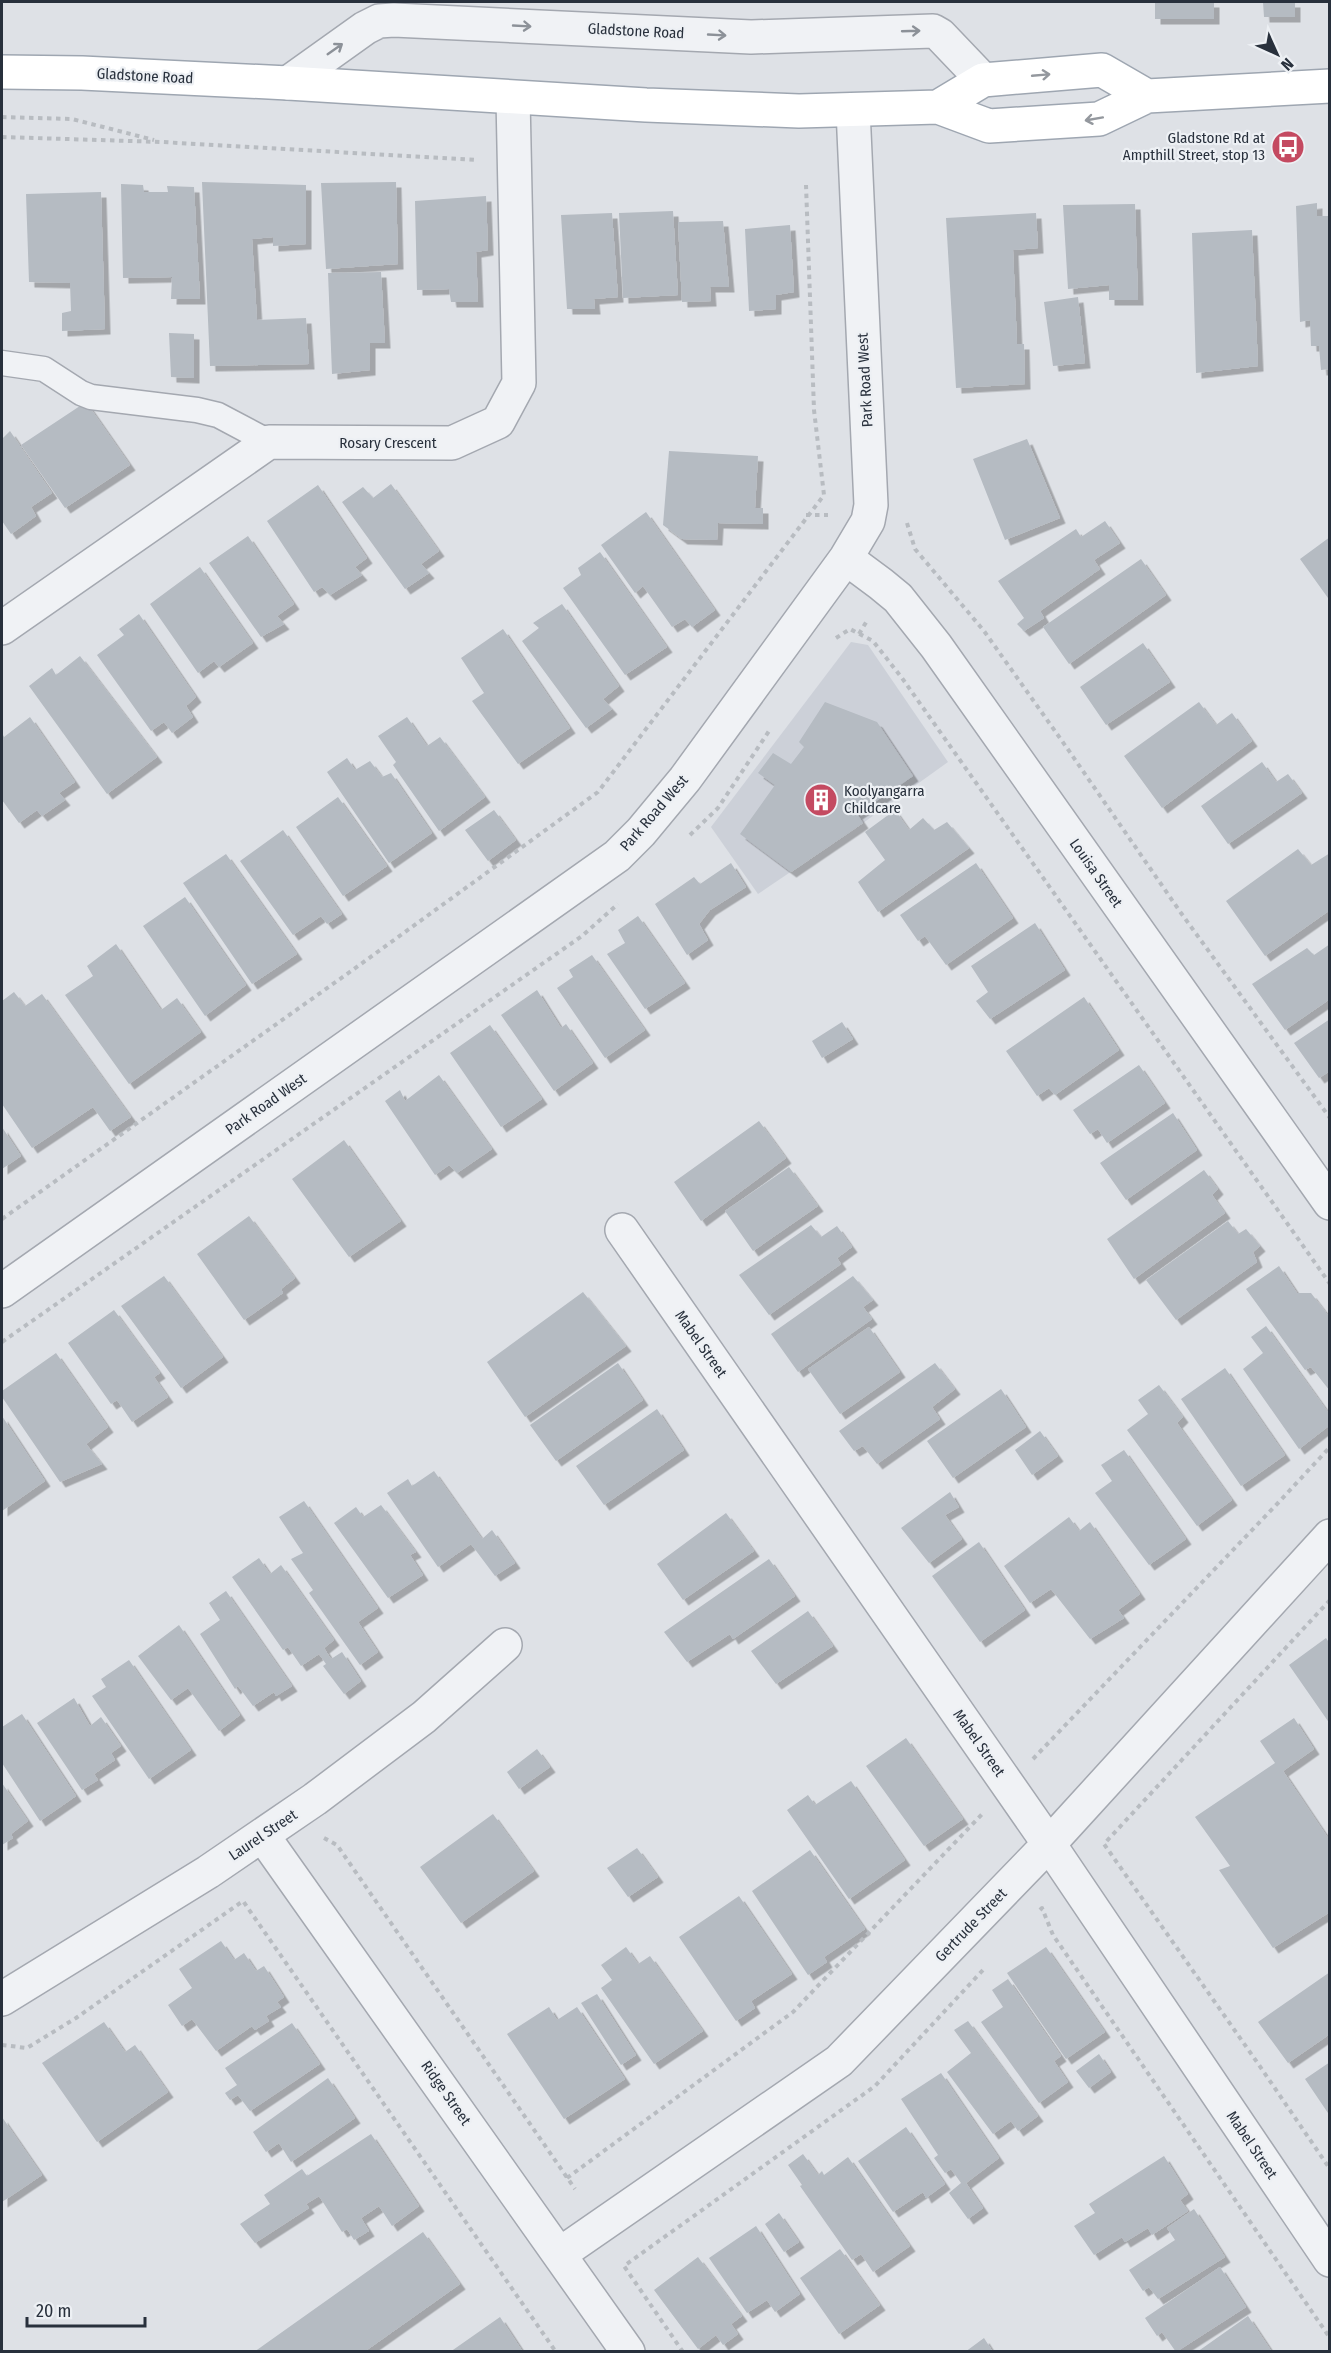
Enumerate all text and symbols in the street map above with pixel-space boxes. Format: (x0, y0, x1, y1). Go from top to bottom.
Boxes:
street label: Gladstone Road (587, 19, 685, 43)
one-way arrow (511, 20, 531, 31)
north arrow (1247, 24, 1307, 84)
one-way arrow (901, 26, 921, 37)
one-way arrow (706, 30, 726, 41)
one-way arrow (327, 43, 343, 55)
text: N (1277, 54, 1297, 74)
street label: Gladstone Road (96, 64, 194, 88)
one-way arrow (1030, 69, 1050, 80)
one-way arrow (1084, 113, 1104, 124)
place label: Gladstone Rd at Ampthill Street, stop 13 (1123, 129, 1265, 164)
bus stop icon: Gladstone Rd at Ampthill Street, stop 13 (1270, 129, 1306, 165)
street label: Park Road West (854, 332, 876, 428)
street label: Rosary Crescent (339, 434, 437, 452)
street label: Park Road West (616, 771, 692, 855)
building icon: Koolyangarra Childcare (803, 782, 839, 818)
place label: Koolyangarra Childcare (844, 782, 925, 817)
street label: Louisa Street (1066, 835, 1126, 911)
street label: Park Road West (222, 1069, 310, 1139)
street label: Mabel Street (671, 1307, 731, 1381)
street label: Mabel Street (949, 1706, 1009, 1780)
street label: Laurel Street (225, 1806, 301, 1864)
street label: Gertrude Street (931, 1884, 1011, 1965)
street label: Ridge Street (417, 2057, 475, 2129)
street label: Mabel Street (1223, 2108, 1281, 2182)
scale bar (27, 2290, 146, 2328)
text: 20 m (36, 2300, 71, 2322)

